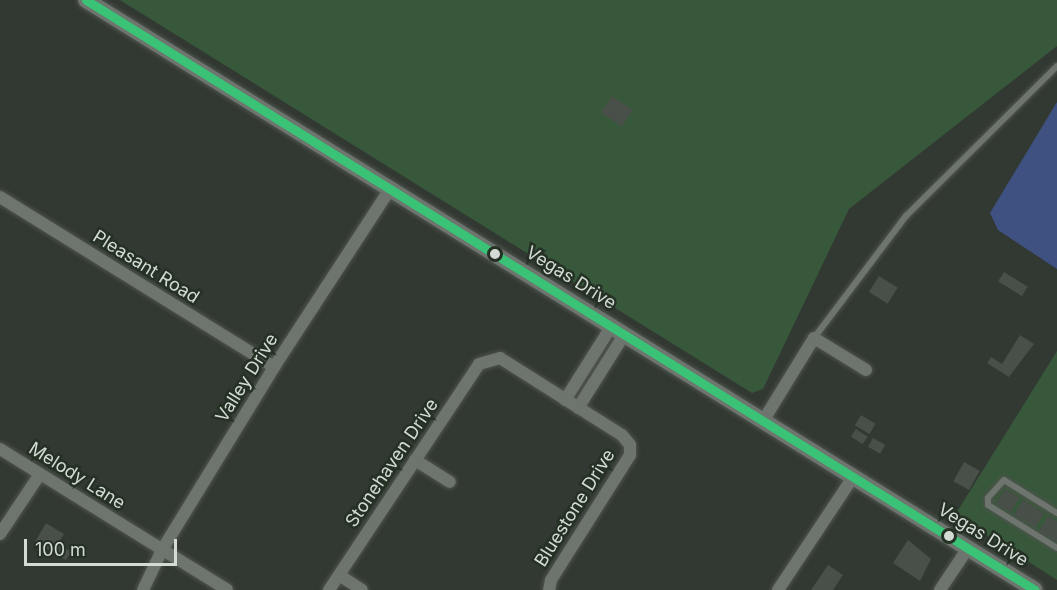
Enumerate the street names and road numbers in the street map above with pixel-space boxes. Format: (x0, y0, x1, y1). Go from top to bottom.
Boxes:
street label: Pleasant Road (89, 226, 203, 308)
street label: Vegas Drive (522, 242, 620, 314)
street label: Valley Drive (211, 330, 283, 426)
street label: Stonehaven Drive (341, 395, 443, 531)
street label: Melody Lane (25, 438, 129, 514)
street label: Bluestone Drive (530, 445, 620, 571)
street label: Vegas Drive (934, 499, 1032, 571)

